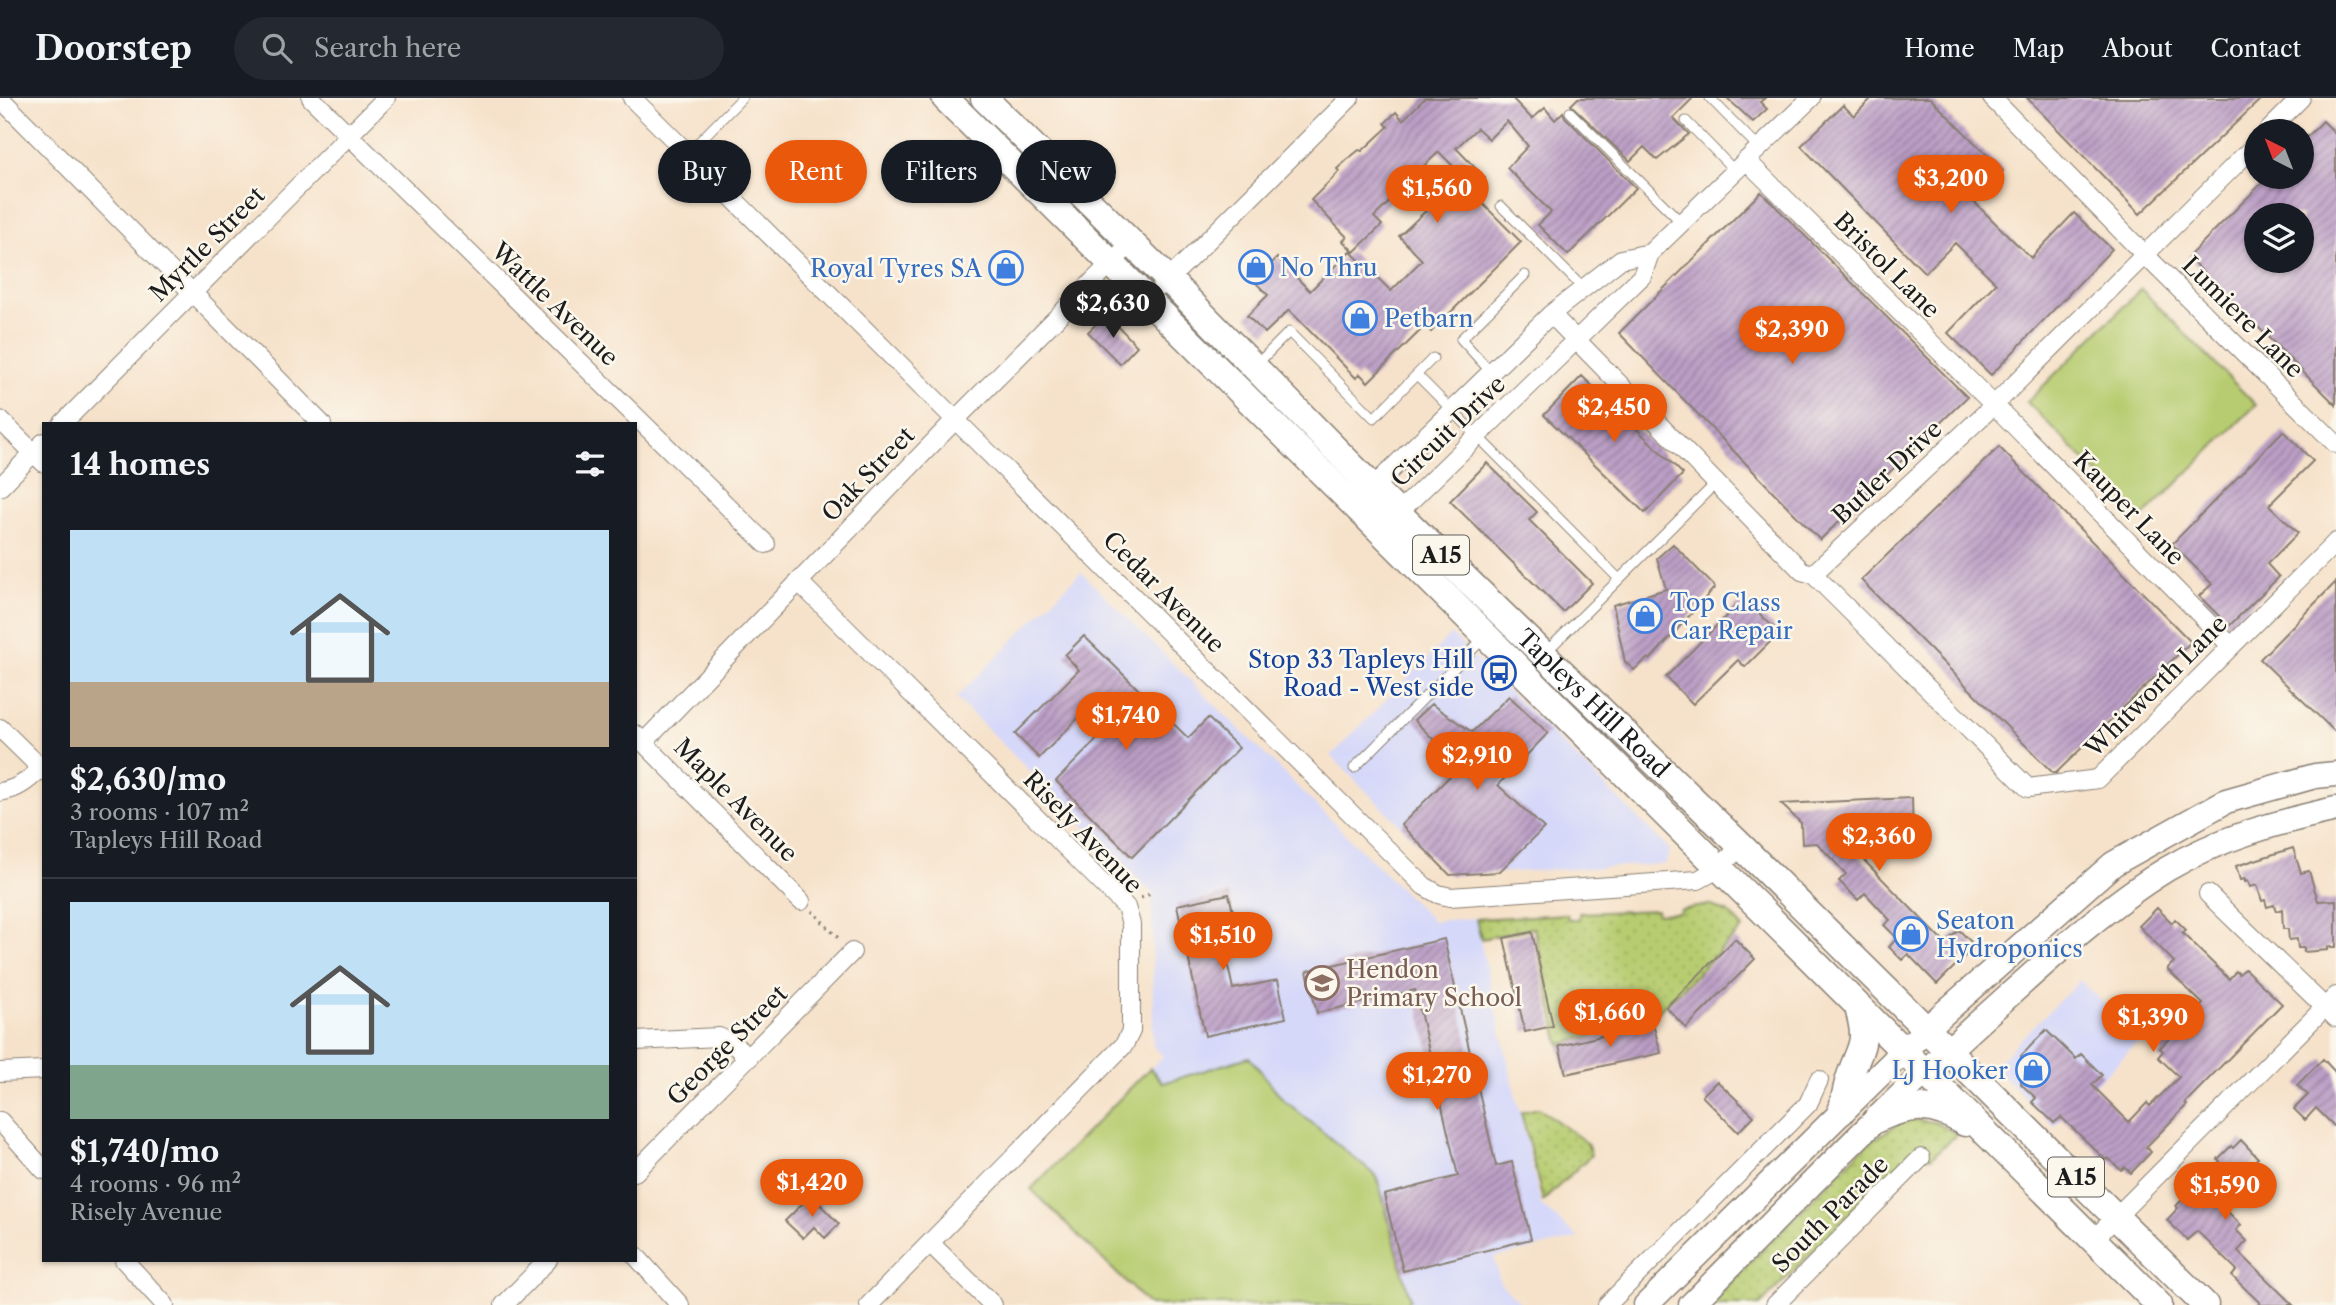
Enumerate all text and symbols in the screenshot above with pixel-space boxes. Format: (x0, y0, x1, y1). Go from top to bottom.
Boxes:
search box (234, 17, 724, 80)
text: Doorstep (35, 28, 192, 69)
icon: search (258, 29, 296, 67)
text: Search here (314, 32, 461, 64)
text: Home (1904, 34, 1975, 63)
text: Map (2013, 34, 2064, 63)
text: About (2102, 34, 2173, 63)
text: Contact (2211, 34, 2301, 63)
north arrow (2244, 119, 2314, 189)
map controls (2244, 119, 2314, 273)
chip: Buy (658, 140, 751, 203)
chip: Rent (765, 140, 867, 203)
chip: Filters (881, 140, 1002, 203)
chip: New (1016, 140, 1116, 203)
pin: $3,200 (1894, 156, 2008, 215)
text: $3,200 (1913, 164, 1989, 192)
pin: $1,560 (1380, 166, 1494, 225)
text: $1,560 (1402, 174, 1472, 202)
street label: Myrtle Street (144, 180, 271, 307)
button: layers (2244, 203, 2314, 273)
street label: Bristol Lane (1828, 206, 1946, 324)
street label: Wattle Avenue (485, 236, 624, 372)
shop icon: No Thru (1237, 248, 1275, 286)
shop icon: Royal Tyres SA (987, 249, 1025, 287)
street label: Lumiere Lane (2176, 250, 2310, 384)
place label: No Thru (1280, 253, 1378, 282)
place label: Royal Tyres SA (810, 254, 983, 283)
pin: $2,630 (1056, 280, 1170, 340)
text: $2,630 (1076, 289, 1150, 317)
shop icon: Petbarn (1341, 299, 1379, 337)
place label: Petbarn (1384, 304, 1473, 333)
pin: $2,390 (1735, 306, 1849, 366)
text: $2,390 (1755, 315, 1829, 343)
street label: Circuit Drive (1385, 369, 1511, 493)
pin: $2,450 (1557, 384, 1671, 444)
text: $2,450 (1577, 393, 1651, 421)
street label: Butler Drive (1826, 414, 1948, 530)
street label: Oak Street (816, 420, 921, 527)
icon: filters (571, 445, 609, 483)
street label: Kauper Lane (2067, 445, 2191, 571)
text: 14 homes (70, 446, 210, 483)
street label: Cedar Avenue (1097, 525, 1231, 659)
road number: A15 (1413, 536, 1469, 575)
icon: home (277, 575, 403, 701)
place label: Top Class Car Repair (1670, 588, 1793, 645)
shop icon: Top Class Car Repair (1626, 597, 1664, 635)
street label: Whitworth Lane (2078, 609, 2233, 764)
street label: Tapleys Hill Road (1512, 623, 1676, 784)
place label: Stop 33 Tapleys Hill Road - West side (1248, 645, 1474, 702)
bus stop icon: Stop 33 Tapleys Hill Road - West side (1480, 654, 1518, 692)
pin: $1,740 (1069, 692, 1183, 752)
text: $1,740 (1092, 701, 1160, 729)
street label: Maple Avenue (668, 732, 804, 868)
pin: $2,910 (1420, 732, 1534, 792)
text: $2,910 (1442, 741, 1512, 769)
text: $2,630/mo (70, 761, 226, 798)
street label: Risely Avenue (1017, 765, 1149, 899)
text: 3 rooms · 107 m² (70, 798, 249, 826)
pin: $2,360 (1822, 814, 1936, 873)
text: $2,360 (1842, 822, 1916, 850)
text: Tapleys Hill Road (70, 826, 262, 854)
place label: Seaton Hydroponics (1936, 906, 2083, 963)
pin: $1,510 (1166, 912, 1280, 972)
shop icon: Seaton Hydroponics (1892, 915, 1930, 953)
text: $1,510 (1189, 921, 1257, 949)
icon: home (277, 947, 403, 1073)
place label: Hendon Primary School (1346, 955, 1522, 1012)
school or university icon: Hendon Primary School (1303, 964, 1341, 1002)
street label: George Street (661, 979, 793, 1111)
pin: $1,660 (1553, 990, 1667, 1049)
pin: $1,390 (2096, 995, 2210, 1054)
text: $1,660 (1574, 998, 1646, 1026)
text: $1,390 (2118, 1003, 2188, 1031)
shop icon: LJ Hooker (2014, 1051, 2052, 1089)
pin: $1,270 (1380, 1052, 1494, 1112)
place label: LJ Hooker (1891, 1056, 2008, 1085)
text: $1,270 (1402, 1061, 1472, 1089)
text: $1,740/mo (70, 1133, 219, 1170)
street label: South Parade (1766, 1150, 1894, 1278)
road number: A15 (2048, 1158, 2104, 1196)
pin: $1,420 (755, 1160, 869, 1219)
pin: $1,590 (2168, 1162, 2282, 1222)
text: $1,420 (776, 1168, 848, 1196)
text: 4 rooms · 96 m² (70, 1170, 241, 1198)
text: $1,590 (2190, 1171, 2260, 1199)
text: Risely Avenue (70, 1198, 222, 1226)

